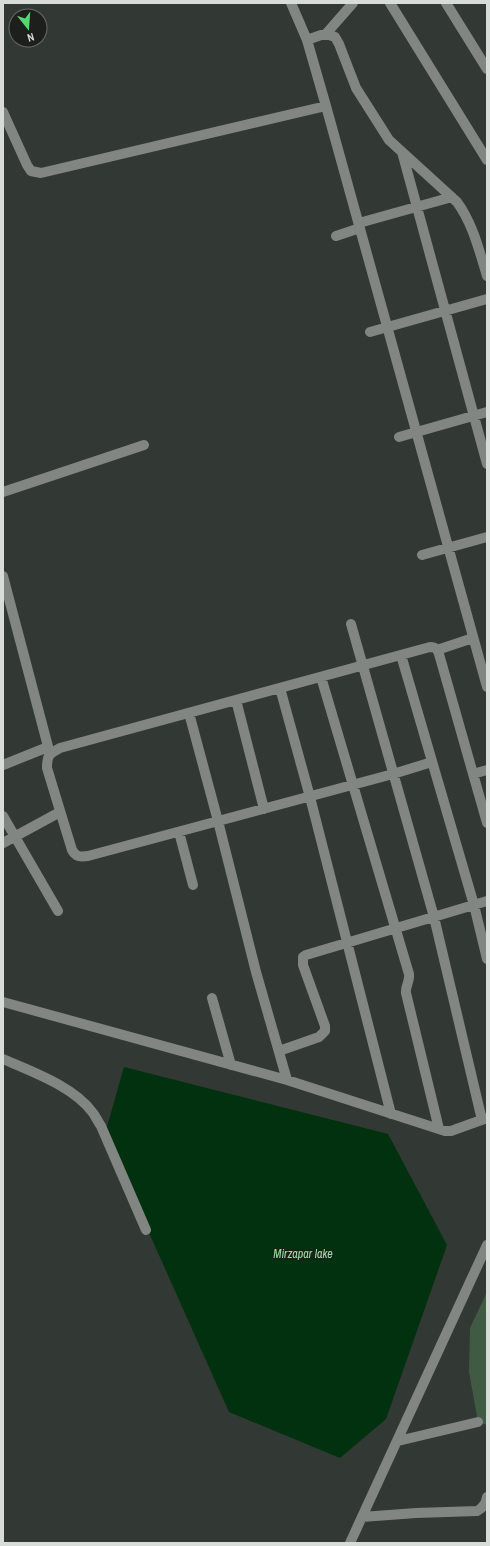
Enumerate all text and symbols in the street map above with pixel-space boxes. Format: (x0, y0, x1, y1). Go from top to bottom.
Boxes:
north arrow (8, 8, 48, 48)
text: N (26, 30, 36, 45)
water label: Mirzapar lake (273, 1246, 333, 1262)

